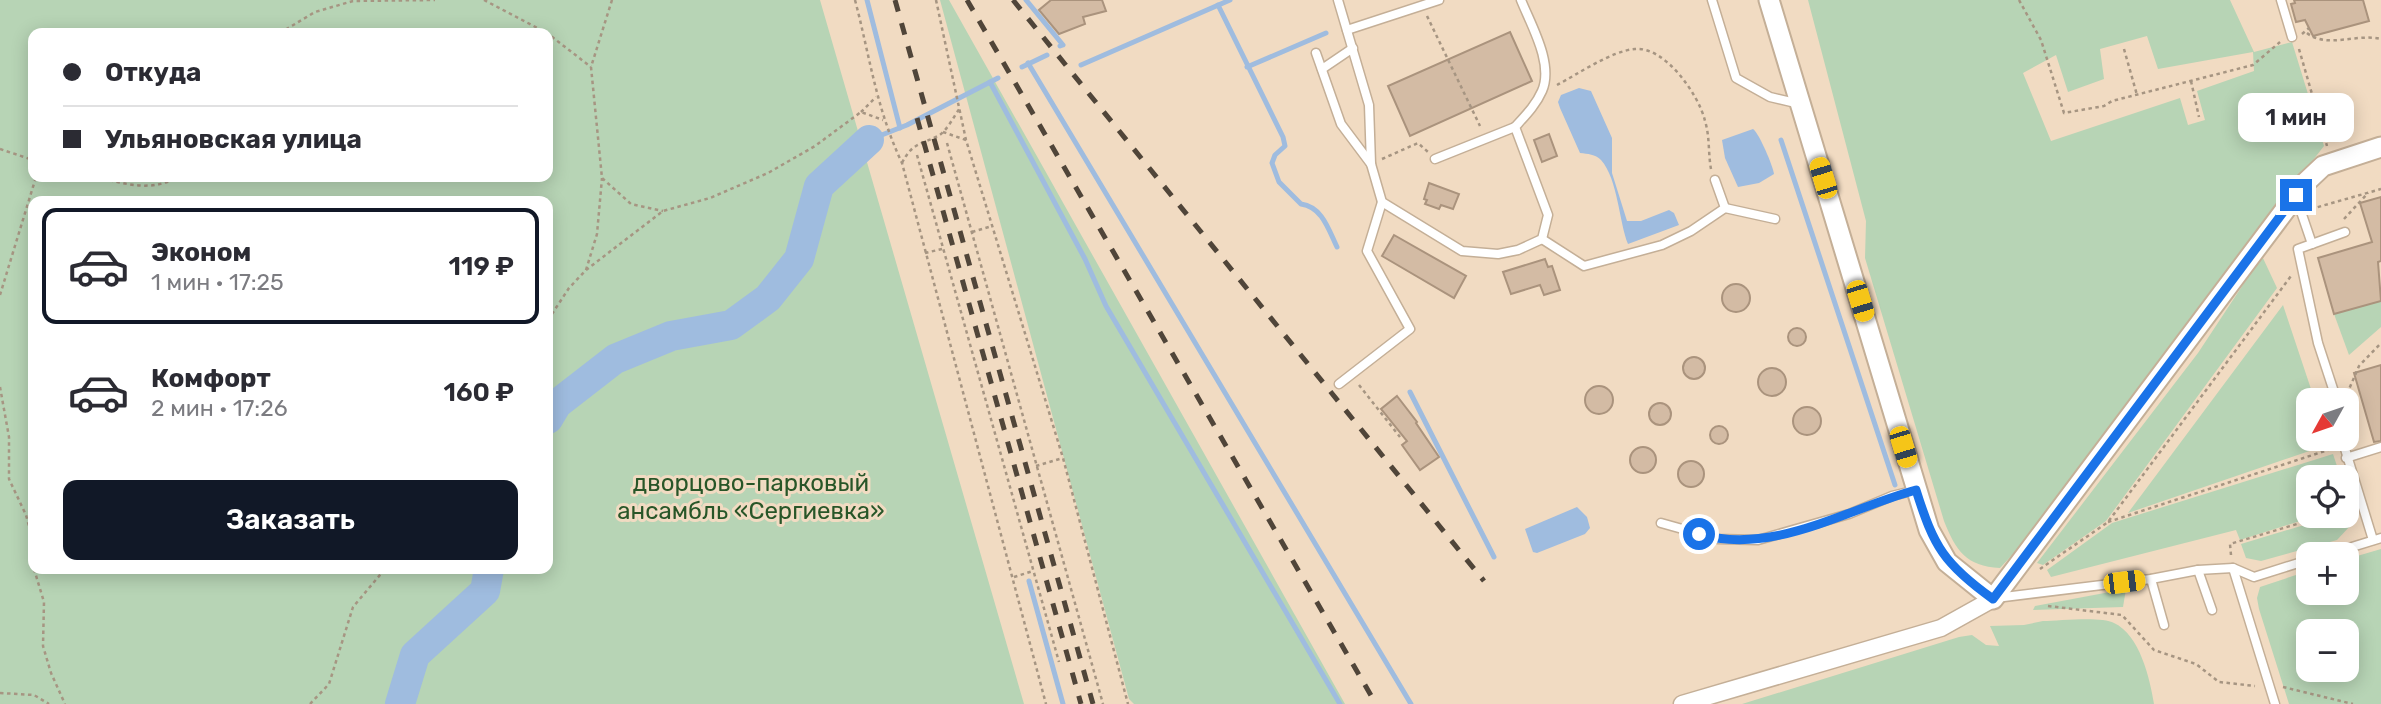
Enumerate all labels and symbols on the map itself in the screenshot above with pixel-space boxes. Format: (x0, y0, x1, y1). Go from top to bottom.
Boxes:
callout: 1 мин (2238, 94, 2354, 142)
car (1807, 155, 1840, 201)
route end (2280, 179, 2312, 211)
car (1844, 278, 1877, 324)
north arrow (2296, 388, 2359, 452)
car (1887, 424, 1920, 470)
park label: дворцово-парковый ансамбль «Сергиевка» (617, 469, 885, 525)
route start (1683, 518, 1715, 550)
car (2102, 569, 2147, 595)

